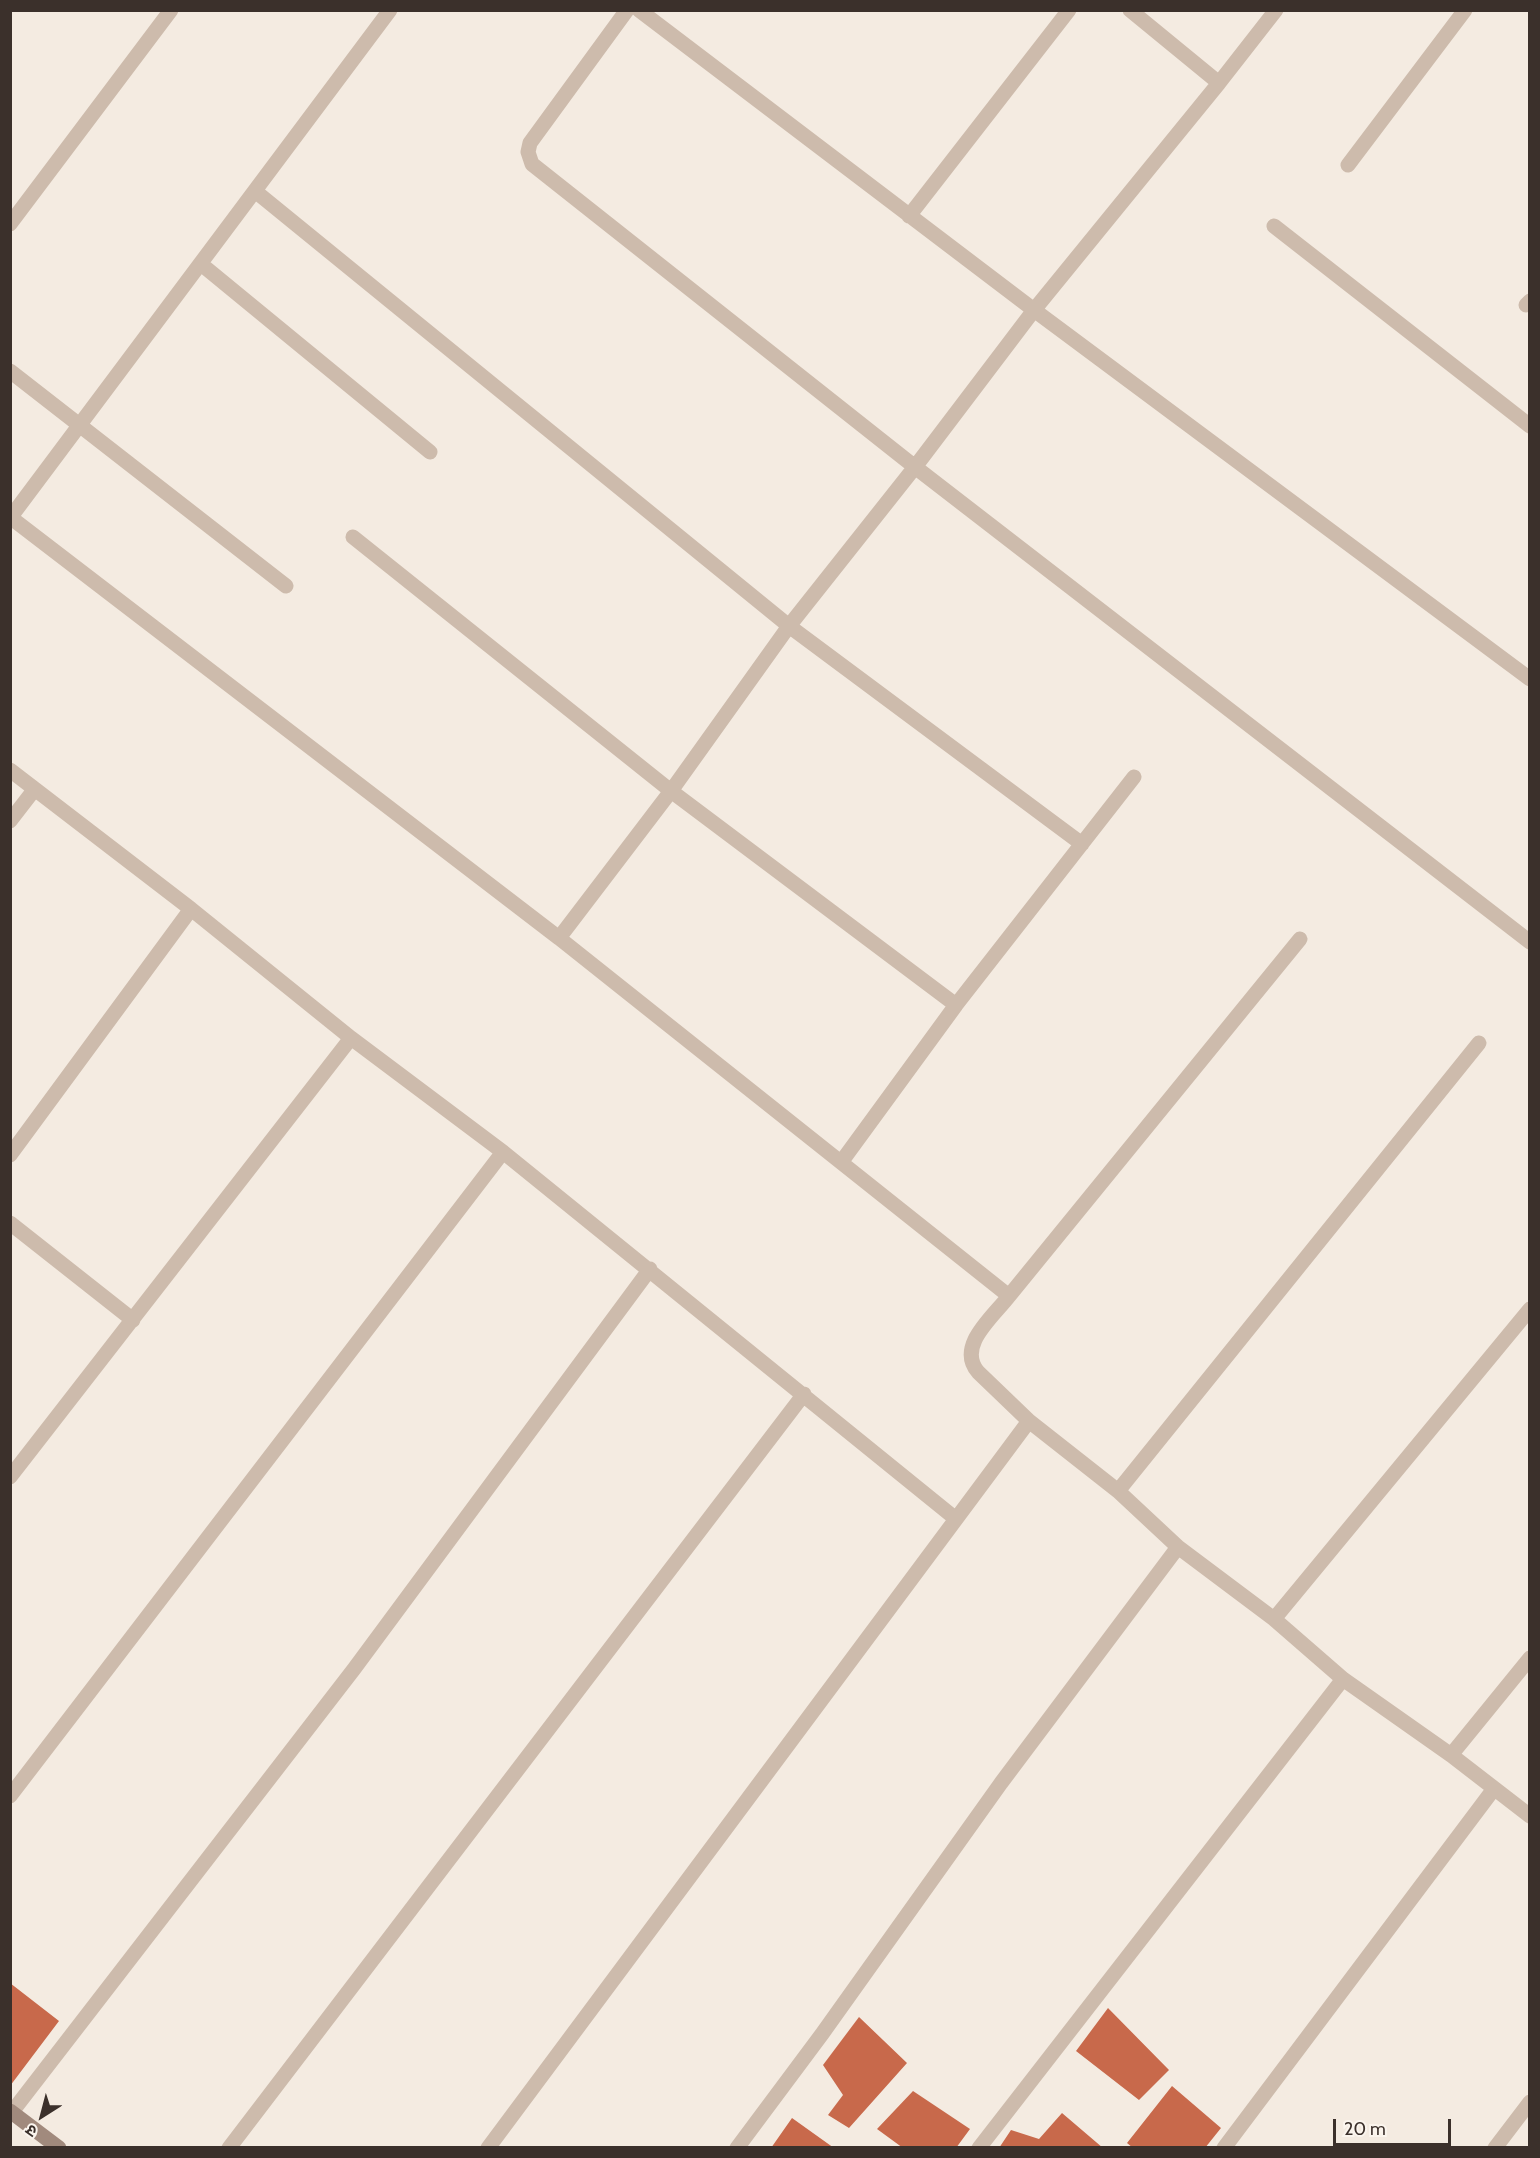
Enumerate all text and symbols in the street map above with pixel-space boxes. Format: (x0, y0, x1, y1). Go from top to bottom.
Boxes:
north arrow (12, 2086, 72, 2146)
scale bar (1336, 2107, 1454, 2145)
text: 20 m (1344, 2118, 1386, 2140)
text: उ (22, 2121, 41, 2141)

